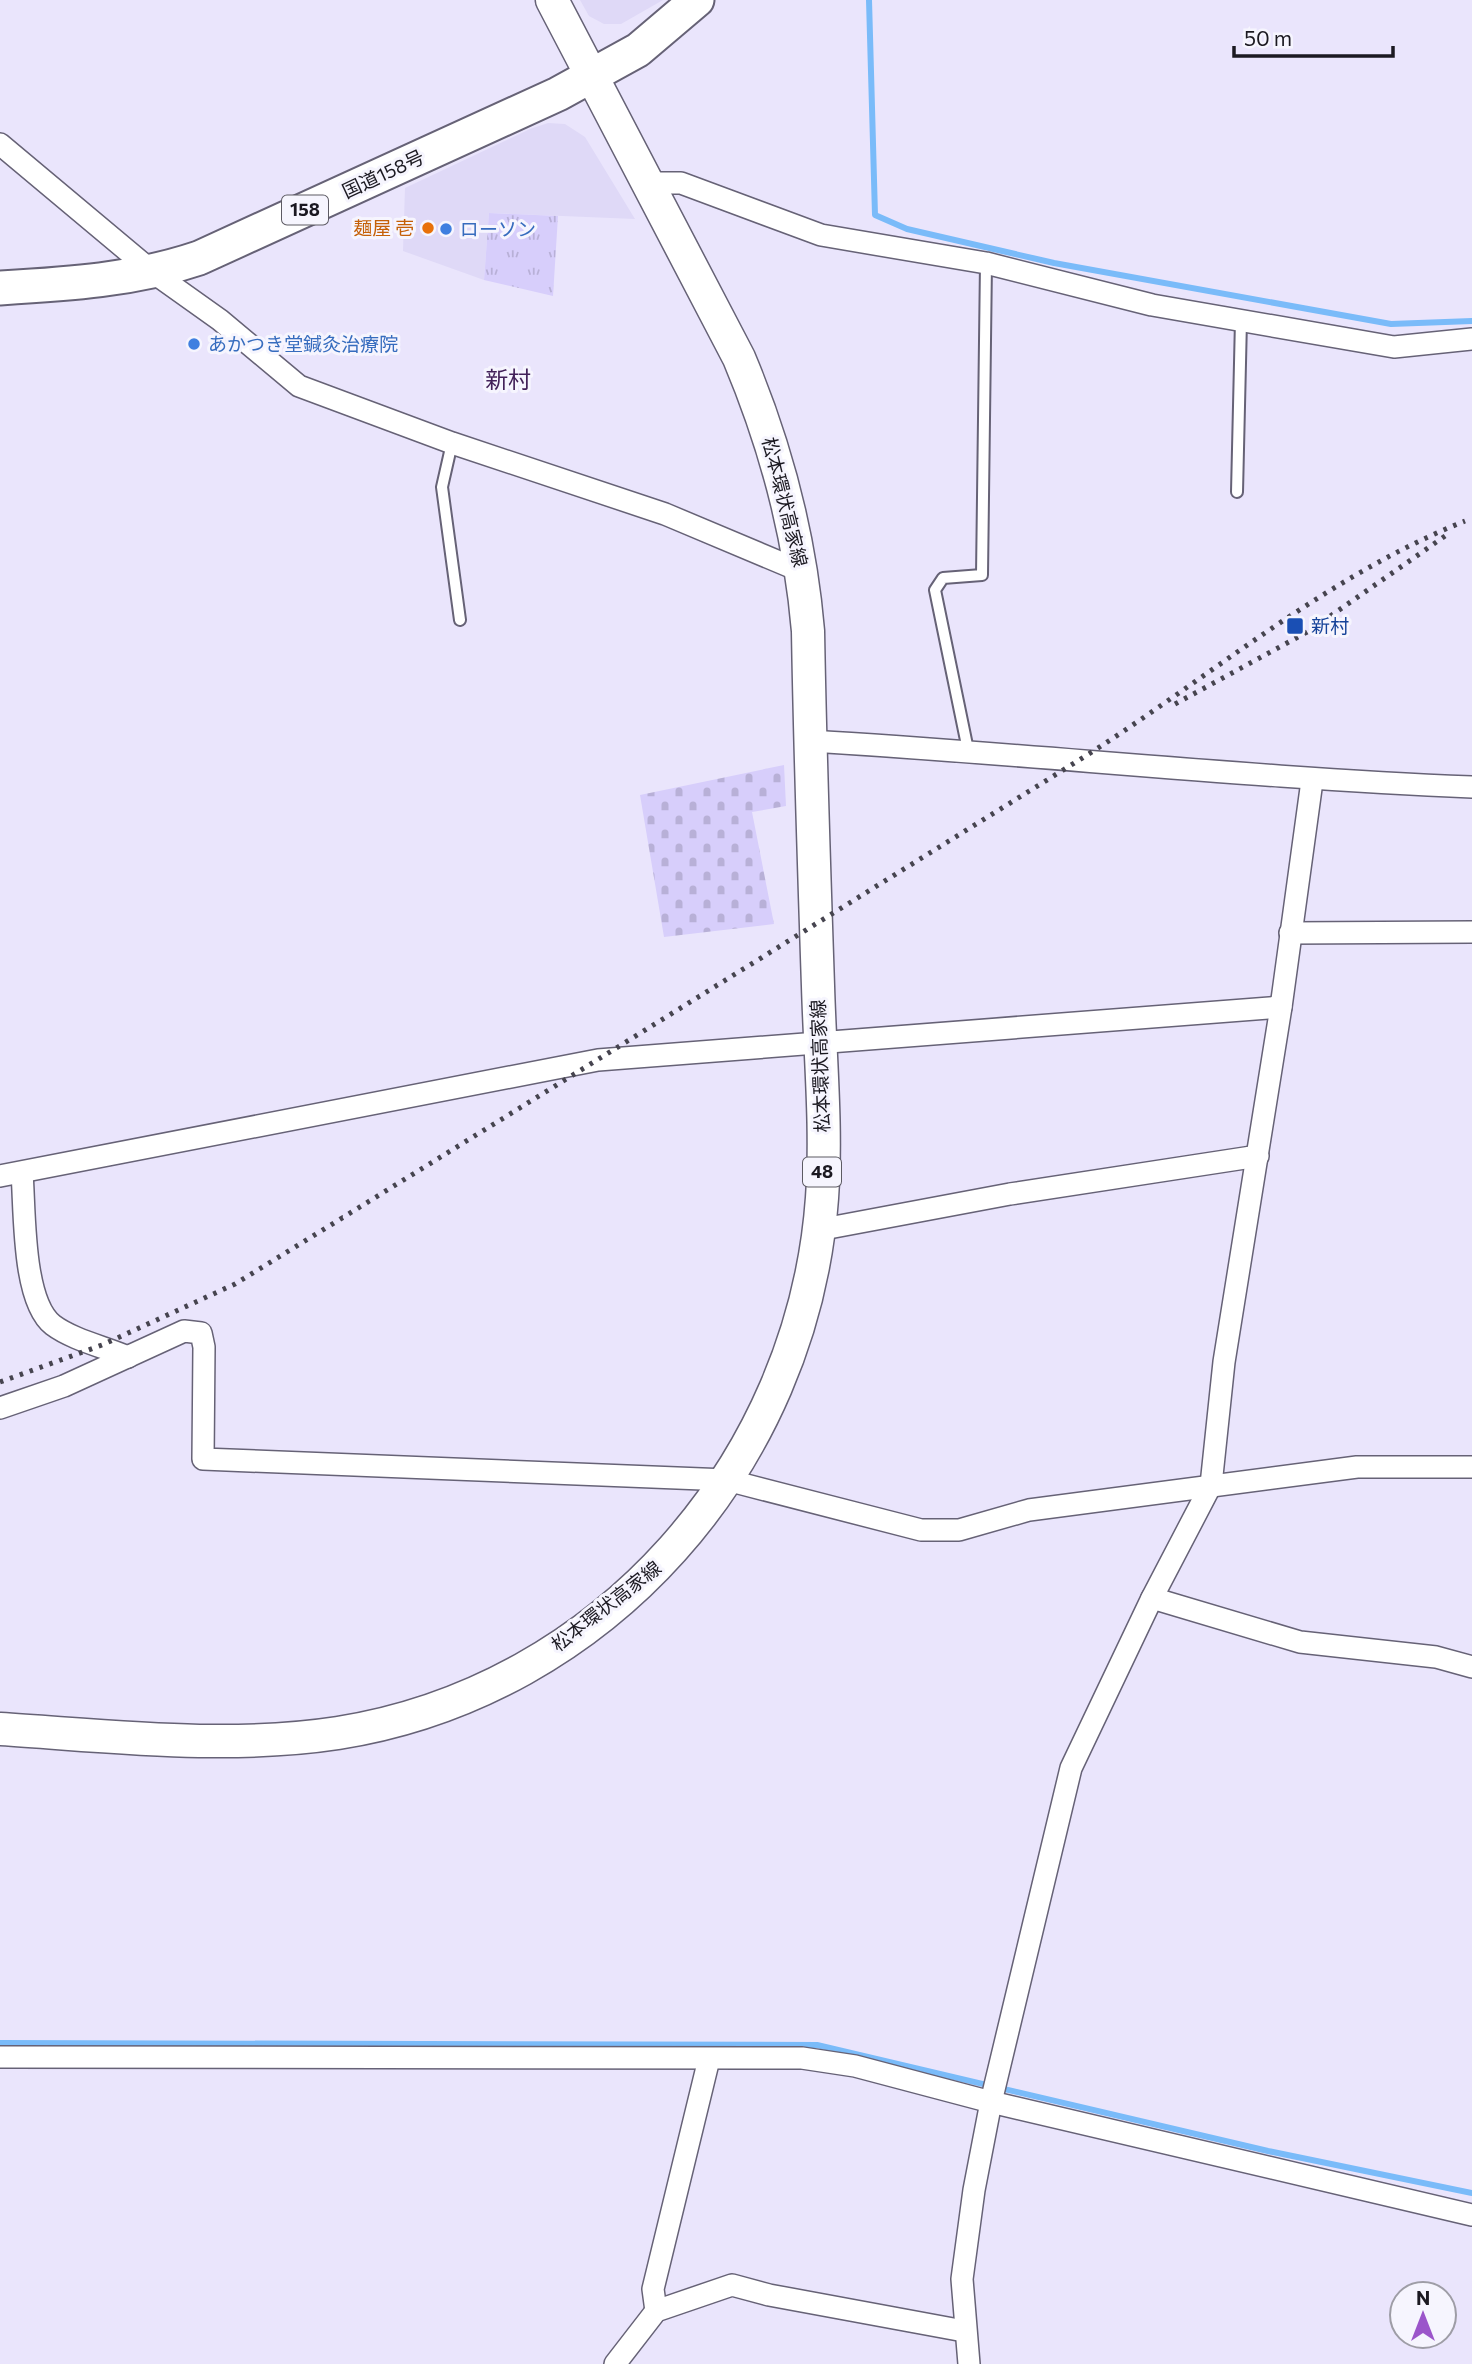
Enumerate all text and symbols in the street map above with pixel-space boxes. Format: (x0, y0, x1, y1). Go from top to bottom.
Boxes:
scale bar (1234, 14, 1393, 58)
text: 50 m (1244, 25, 1292, 50)
street label: 国道158号 (338, 145, 427, 202)
road number: 158 (282, 196, 328, 224)
place label: 麺屋 壱 (353, 216, 414, 239)
place label: ローソン (460, 217, 536, 240)
marker: 麺屋 壱 (420, 220, 436, 236)
marker: ローソン (438, 221, 454, 237)
place label: あかつき堂鍼灸治療院 (208, 332, 398, 355)
marker: あかつき堂鍼灸治療院 (186, 336, 202, 352)
district label: 新村 (485, 365, 531, 393)
street label: 松本環状高家線 (758, 435, 813, 569)
place label: 新村 (1311, 614, 1349, 637)
marker: 新村 (1285, 616, 1305, 636)
street label: 松本環状高家線 (806, 999, 833, 1133)
road number: 48 (803, 1157, 841, 1186)
street label: 松本環状高家線 (546, 1556, 665, 1656)
north arrow (1388, 2280, 1458, 2350)
text: N (1416, 2286, 1430, 2309)

